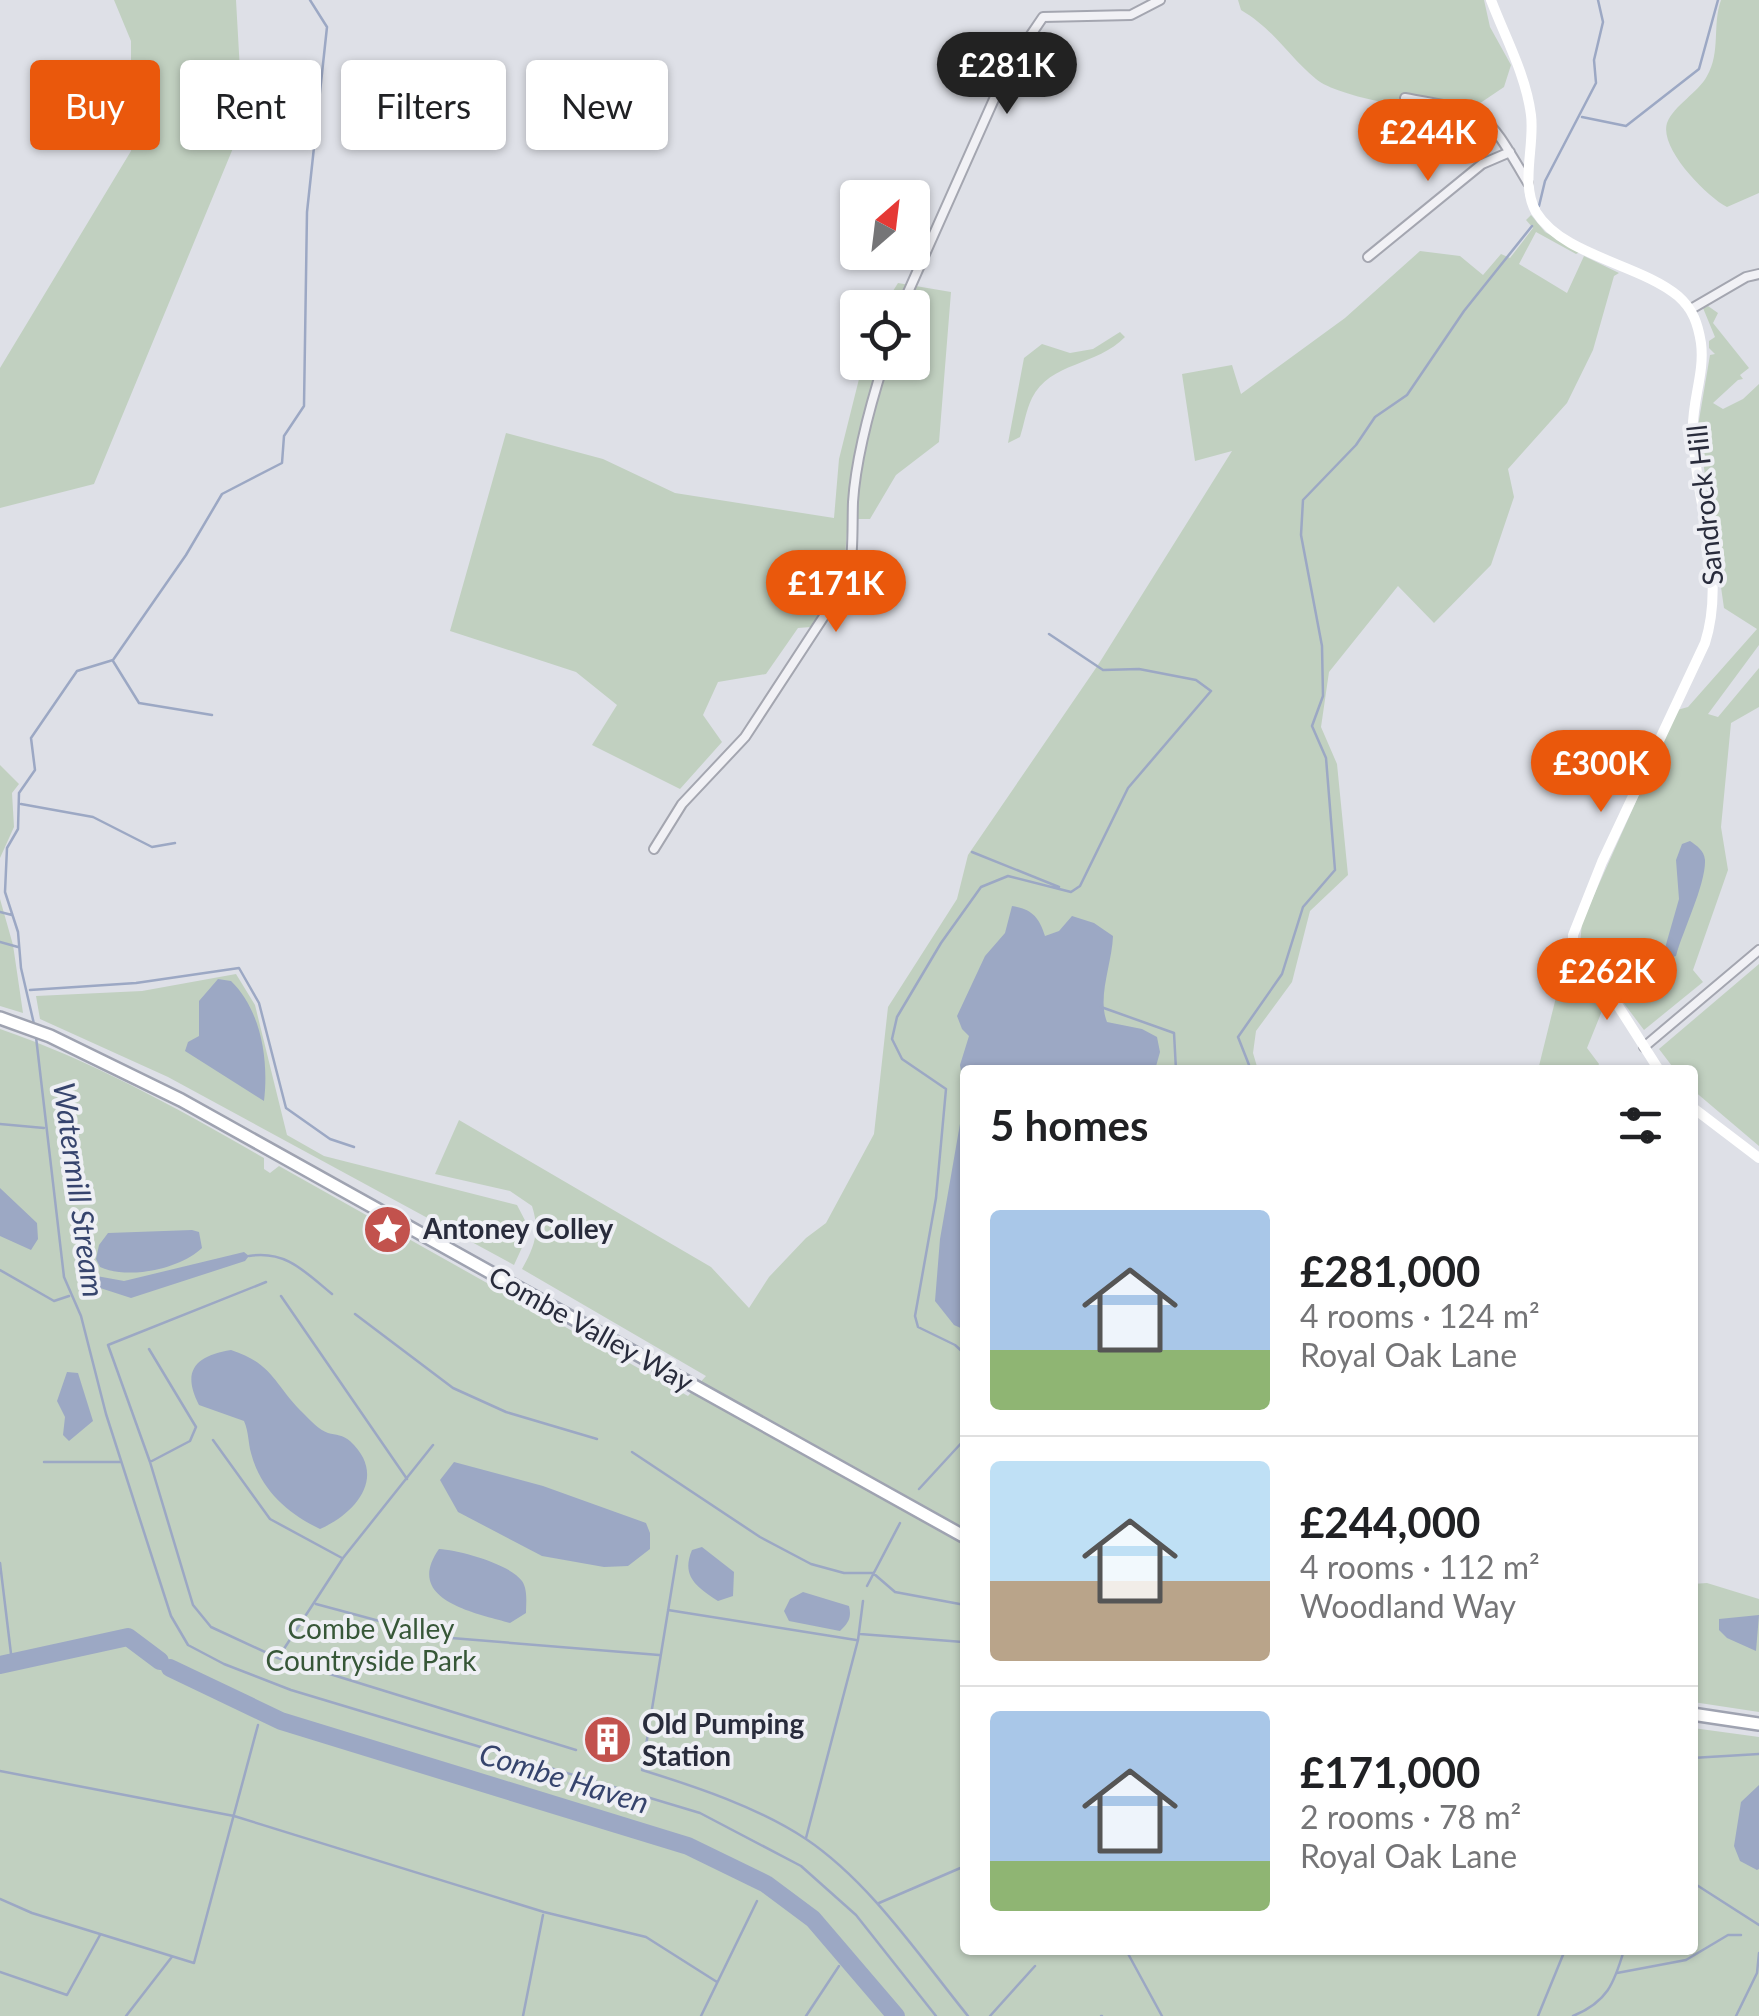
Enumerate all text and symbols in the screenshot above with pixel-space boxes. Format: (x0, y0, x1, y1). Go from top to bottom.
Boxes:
pin: £281K (937, 32, 1077, 117)
text: £281K (959, 45, 1055, 84)
chip: Buy (30, 60, 160, 150)
chip: Rent (180, 60, 321, 150)
chip: Filters (341, 60, 506, 150)
chip: New (526, 60, 668, 150)
pin: £244K (1358, 99, 1498, 184)
text: £244K (1380, 112, 1476, 151)
north arrow (840, 180, 930, 270)
map controls (840, 180, 930, 380)
button: locate (840, 290, 930, 380)
street label: Sandrock Hill (1679, 423, 1729, 587)
pin: £171K (766, 550, 906, 635)
text: £171K (788, 563, 884, 602)
pin: £300K (1531, 730, 1671, 815)
text: £300K (1553, 743, 1649, 782)
pin: £262K (1537, 938, 1677, 1023)
text: £262K (1559, 951, 1655, 990)
water label: Watermill Stream (47, 1080, 113, 1299)
icon: filters (1613, 1098, 1668, 1153)
text: 5 homes (990, 1100, 1148, 1150)
place icon: Antoney Colley (362, 1203, 414, 1255)
place label: Antoney Colley (422, 1211, 613, 1245)
text: £281,000 (1300, 1246, 1480, 1296)
icon: home (1070, 1250, 1190, 1370)
street label: Combe Valley Way (483, 1258, 700, 1399)
text: 4 rooms · 124 m² (1300, 1296, 1540, 1335)
text: Royal Oak Lane (1300, 1335, 1517, 1374)
text: £244,000 (1300, 1497, 1480, 1547)
icon: home (1070, 1501, 1190, 1621)
text: 4 rooms · 112 m² (1300, 1547, 1540, 1586)
text: Woodland Way (1300, 1586, 1516, 1625)
park label: Combe Valley Countryside Park (266, 1611, 477, 1677)
place label: Old Pumping Station (642, 1706, 804, 1772)
building icon: Old Pumping Station (581, 1714, 633, 1766)
water label: Combe Haven (476, 1734, 654, 1820)
text: £171,000 (1300, 1747, 1480, 1797)
icon: home (1070, 1751, 1190, 1871)
text: 2 rooms · 78 m² (1300, 1797, 1521, 1836)
text: Royal Oak Lane (1300, 1836, 1517, 1875)

